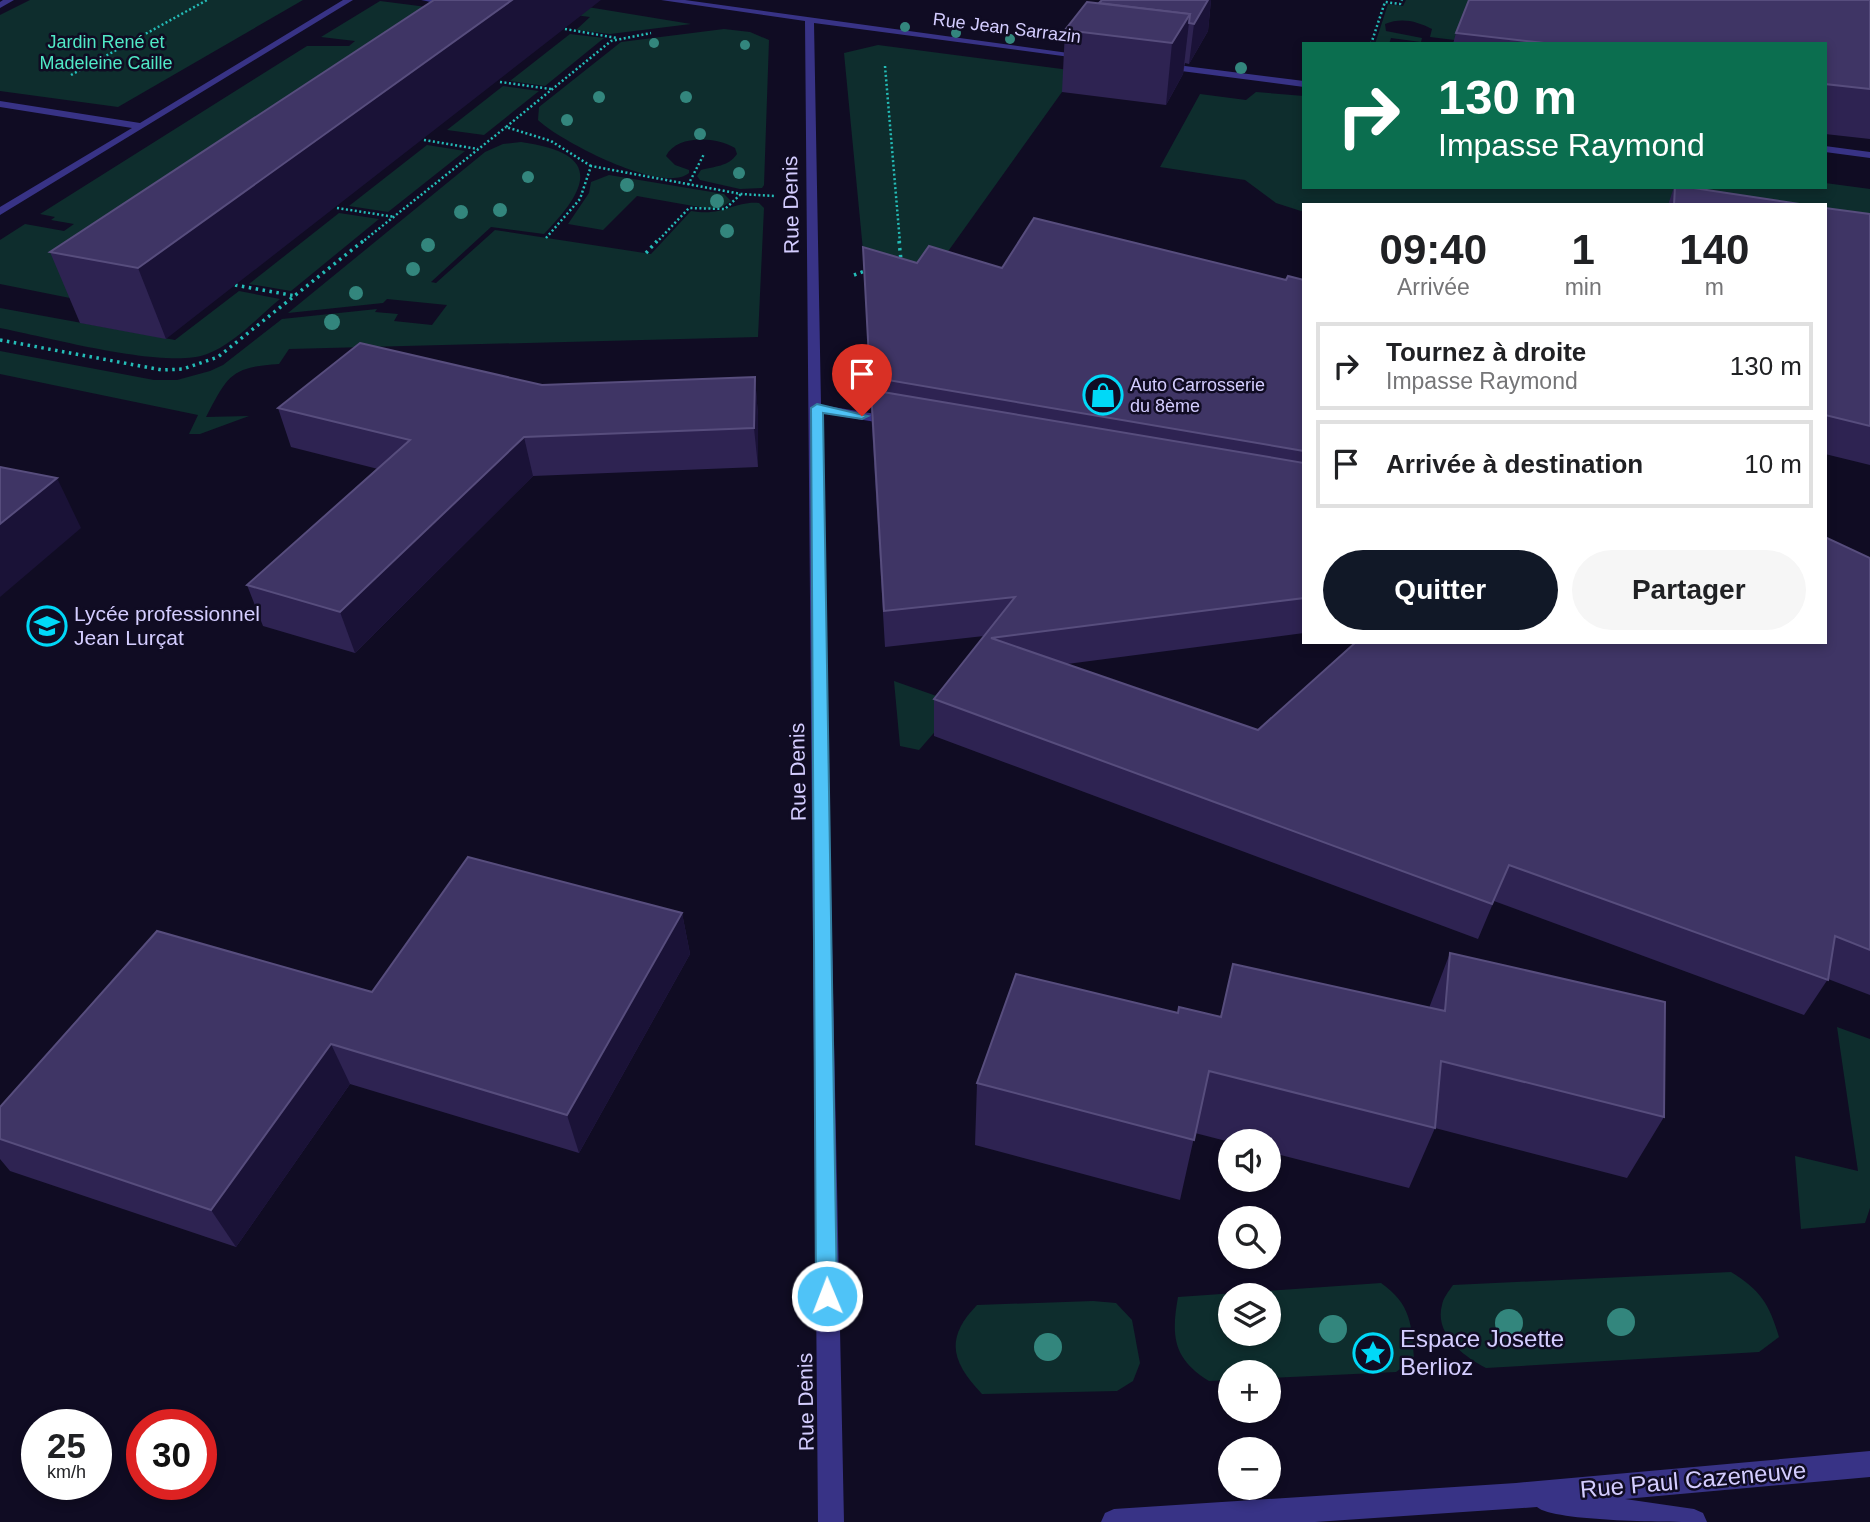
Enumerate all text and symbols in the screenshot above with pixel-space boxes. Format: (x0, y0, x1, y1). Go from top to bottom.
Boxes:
street label: Rue Jean Sarrazin (932, 9, 1082, 47)
park label: Jardin René et Madeleine Caille (39, 32, 173, 73)
icon: right (1323, 70, 1414, 161)
text: 130 m (1438, 70, 1577, 124)
text: Impasse Raymond (1438, 127, 1705, 163)
street label: Rue Denis (778, 156, 803, 254)
text: 09:40 (1380, 226, 1487, 273)
text: 1 (1571, 226, 1595, 273)
text: 140 (1679, 226, 1749, 273)
text: Arrivée (1397, 274, 1470, 300)
text: min (1565, 274, 1602, 300)
text: m (1705, 274, 1724, 300)
text: Tournez à droite (1386, 337, 1586, 367)
pin (832, 344, 892, 416)
icon: right (1327, 347, 1365, 385)
text: 130 m (1730, 351, 1802, 381)
icon: arrive (843, 355, 881, 393)
text: Impasse Raymond (1386, 368, 1578, 394)
shop icon: Auto Carrosserie du 8ème (1082, 374, 1124, 416)
place label: Auto Carrosserie du 8ème (1130, 375, 1265, 416)
icon: arrive (1327, 445, 1365, 483)
text: Arrivée à destination (1386, 449, 1643, 479)
text: 10 m (1744, 449, 1802, 479)
button: Quitter (1323, 550, 1558, 630)
button: Partager (1572, 550, 1806, 630)
place label: Lycée professionnel Jean Lurçat (74, 602, 260, 649)
school or university icon: Lycée professionnel Jean Lurçat (26, 605, 68, 647)
street label: Rue Denis (785, 723, 810, 821)
map controls (1218, 1129, 1281, 1500)
button: sound (1218, 1129, 1281, 1192)
button: search (1218, 1206, 1281, 1269)
position arrow (790, 1259, 864, 1333)
button: layers (1218, 1283, 1281, 1346)
place label: Espace Josette Berlioz (1400, 1325, 1564, 1380)
place icon: Espace Josette Berlioz (1352, 1332, 1394, 1374)
street label: Rue Denis (793, 1353, 818, 1451)
button: + (1218, 1360, 1281, 1423)
speed limit sign: 30 (126, 1409, 217, 1500)
text: 25 (47, 1426, 86, 1465)
button: − (1218, 1437, 1281, 1500)
street label: Rue Paul Cazeneuve (1579, 1456, 1807, 1503)
text: km/h (47, 1462, 86, 1482)

